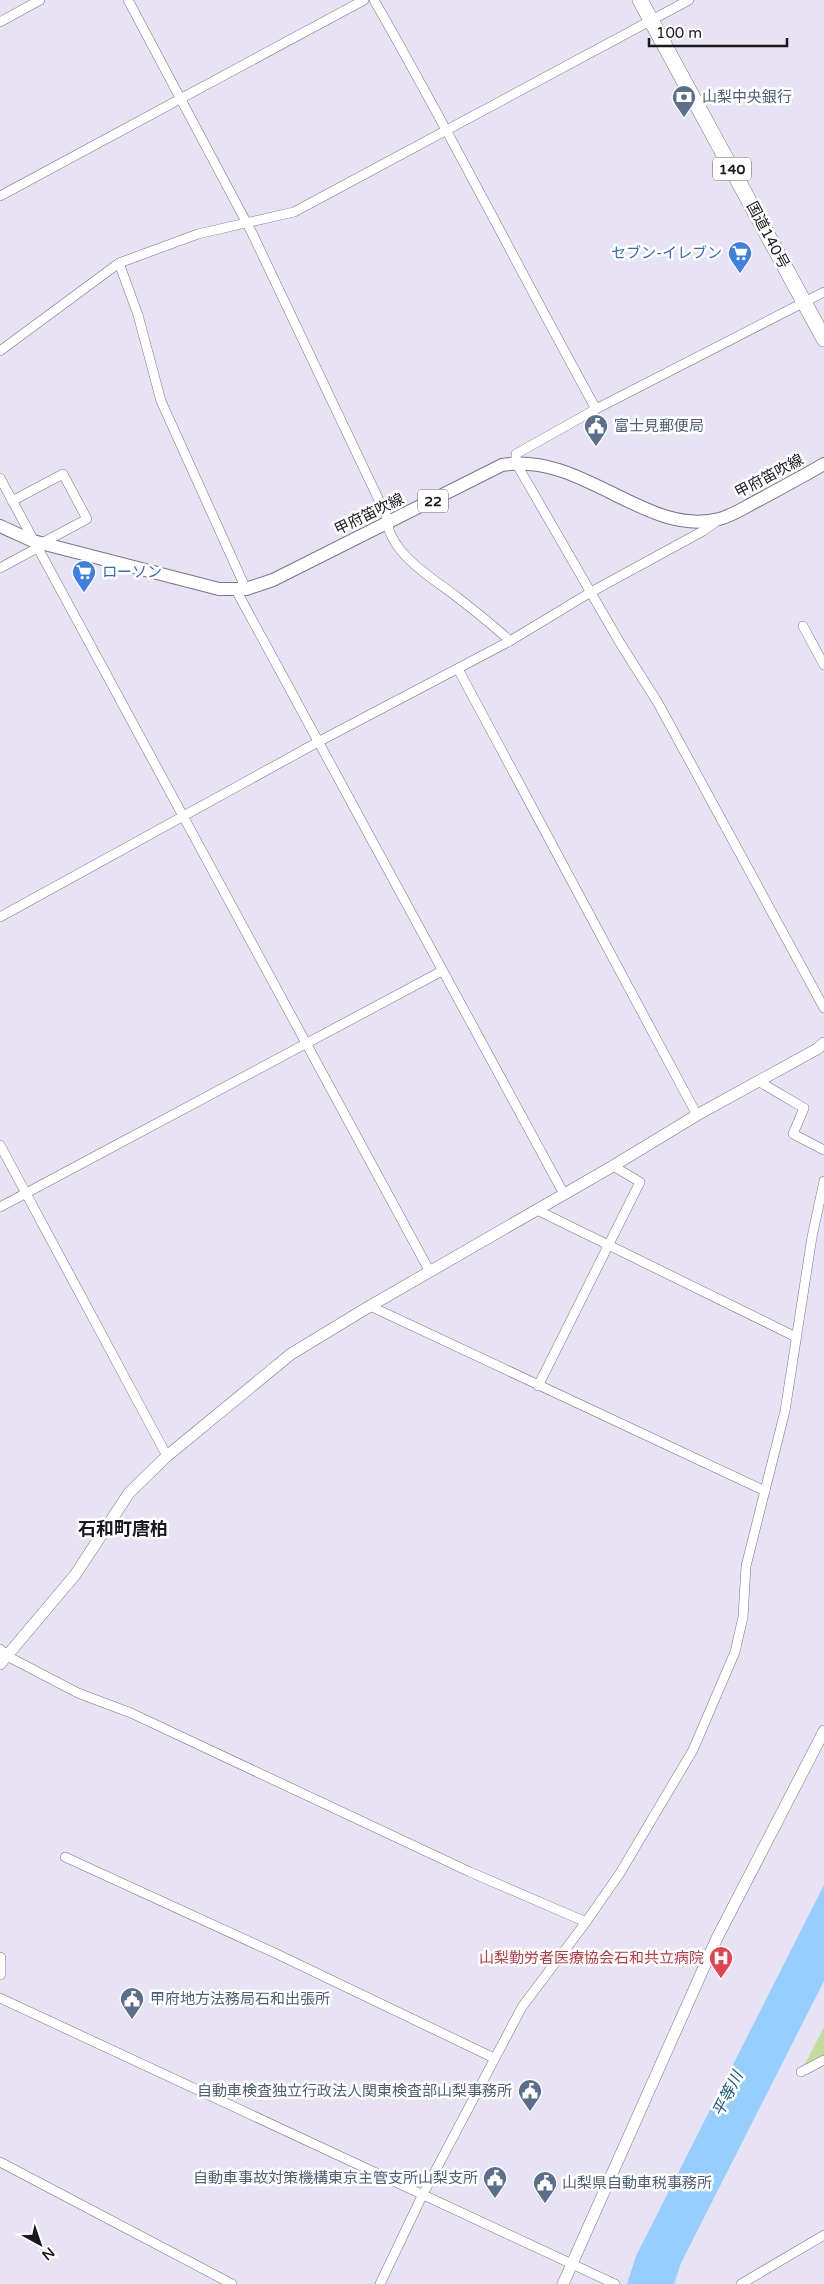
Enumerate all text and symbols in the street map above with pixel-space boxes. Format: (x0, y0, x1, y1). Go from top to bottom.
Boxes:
scale bar (649, 15, 786, 47)
text: 100 m (656, 24, 702, 42)
bank icon: 山梨中央銀行 (671, 84, 697, 118)
place label: 山梨中央銀行 (702, 88, 792, 106)
road number: 140 (713, 157, 751, 180)
street label: 国道140号 (743, 198, 793, 272)
supermarket icon: セブン-イレブン (727, 240, 753, 274)
place label: セブン-イレブン (611, 244, 722, 262)
public building icon: 富士見郵便局 (583, 413, 609, 447)
place label: 富士見郵便局 (614, 417, 704, 435)
street label: 甲府笛吹線 (732, 450, 806, 502)
street label: 甲府笛吹線 (331, 489, 407, 539)
road number: 22 (418, 490, 448, 512)
supermarket icon: ローソン (71, 559, 97, 593)
place label: ローソン (102, 563, 162, 581)
district label: 石和町唐柏 (78, 1518, 168, 1540)
hospital icon: 山梨勤労者医療協会石和共立病院 (708, 1945, 734, 1979)
place label: 山梨勤労者医療協会石和共立病院 (479, 1949, 704, 1967)
public building icon: 甲府地方法務局石和出張所 (119, 1986, 145, 2020)
place label: 甲府地方法務局石和出張所 (150, 1990, 330, 2008)
water label: 平等川 (708, 2066, 749, 2120)
public building icon: 自動車検査独立行政法人関東検査部山梨事務所 (517, 2078, 543, 2112)
place label: 自動車検査独立行政法人関東検査部山梨事務所 (197, 2082, 512, 2100)
public building icon: 自動車事故対策機構東京主管支所山梨支所 (482, 2165, 508, 2199)
place label: 自動車事故対策機構東京主管支所山梨支所 (193, 2169, 478, 2187)
public building icon: 山梨県自動車税事務所 (532, 2170, 558, 2204)
place label: 山梨県自動車税事務所 (562, 2174, 712, 2192)
north arrow (15, 2219, 65, 2269)
text: N (38, 2243, 58, 2264)

